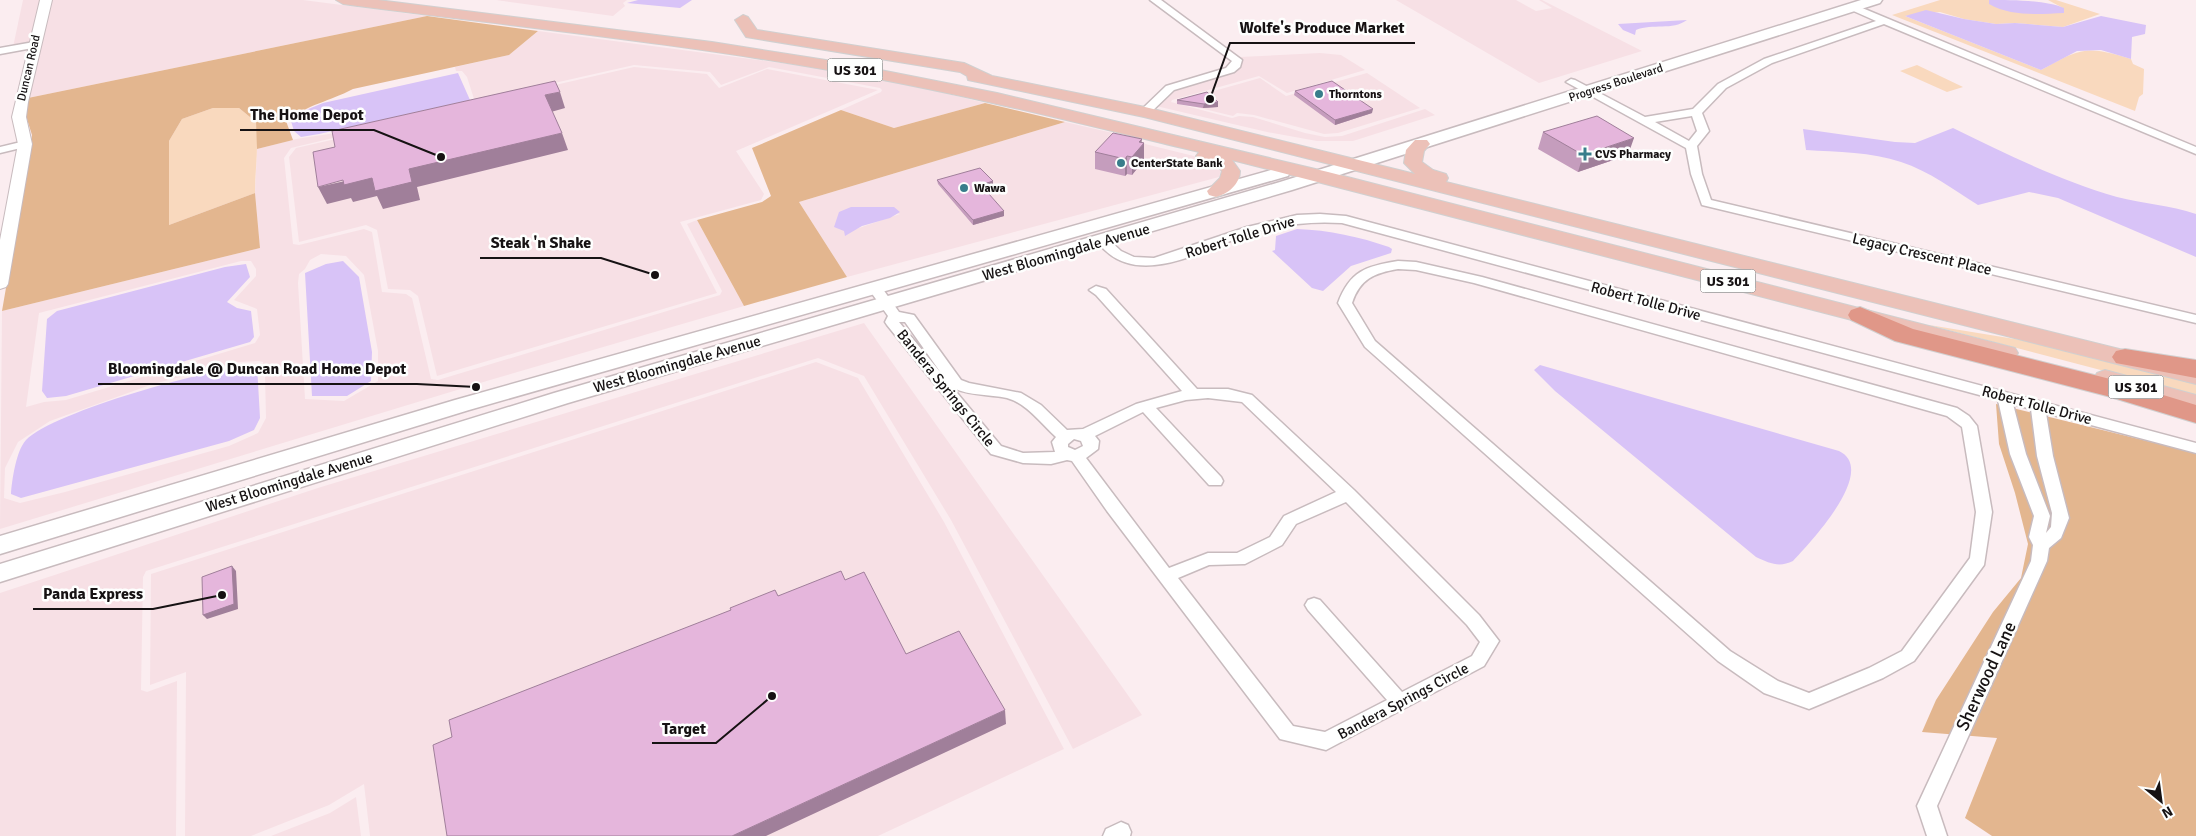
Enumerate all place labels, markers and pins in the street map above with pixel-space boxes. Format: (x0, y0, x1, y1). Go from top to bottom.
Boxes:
callout: Wolfe's Produce Market (1230, 12, 1415, 43)
place label: Thorntons (1329, 87, 1382, 102)
marker: Thorntons (1313, 88, 1325, 100)
callout: The Home Depot (240, 99, 374, 130)
place label: CVS Pharmacy (1595, 147, 1671, 162)
marker: CVS Pharmacy (1579, 148, 1591, 160)
place label: CenterState Bank (1131, 156, 1223, 171)
marker: CenterState Bank (1115, 157, 1127, 169)
place label: Wawa (974, 181, 1006, 196)
marker: Wawa (958, 182, 970, 194)
callout: Steak 'n Shake (480, 227, 601, 258)
callout: Bloomingdale @ Duncan Road Home Depot (98, 353, 417, 384)
callout: Panda Express (33, 578, 153, 609)
callout: Target (652, 712, 716, 743)

